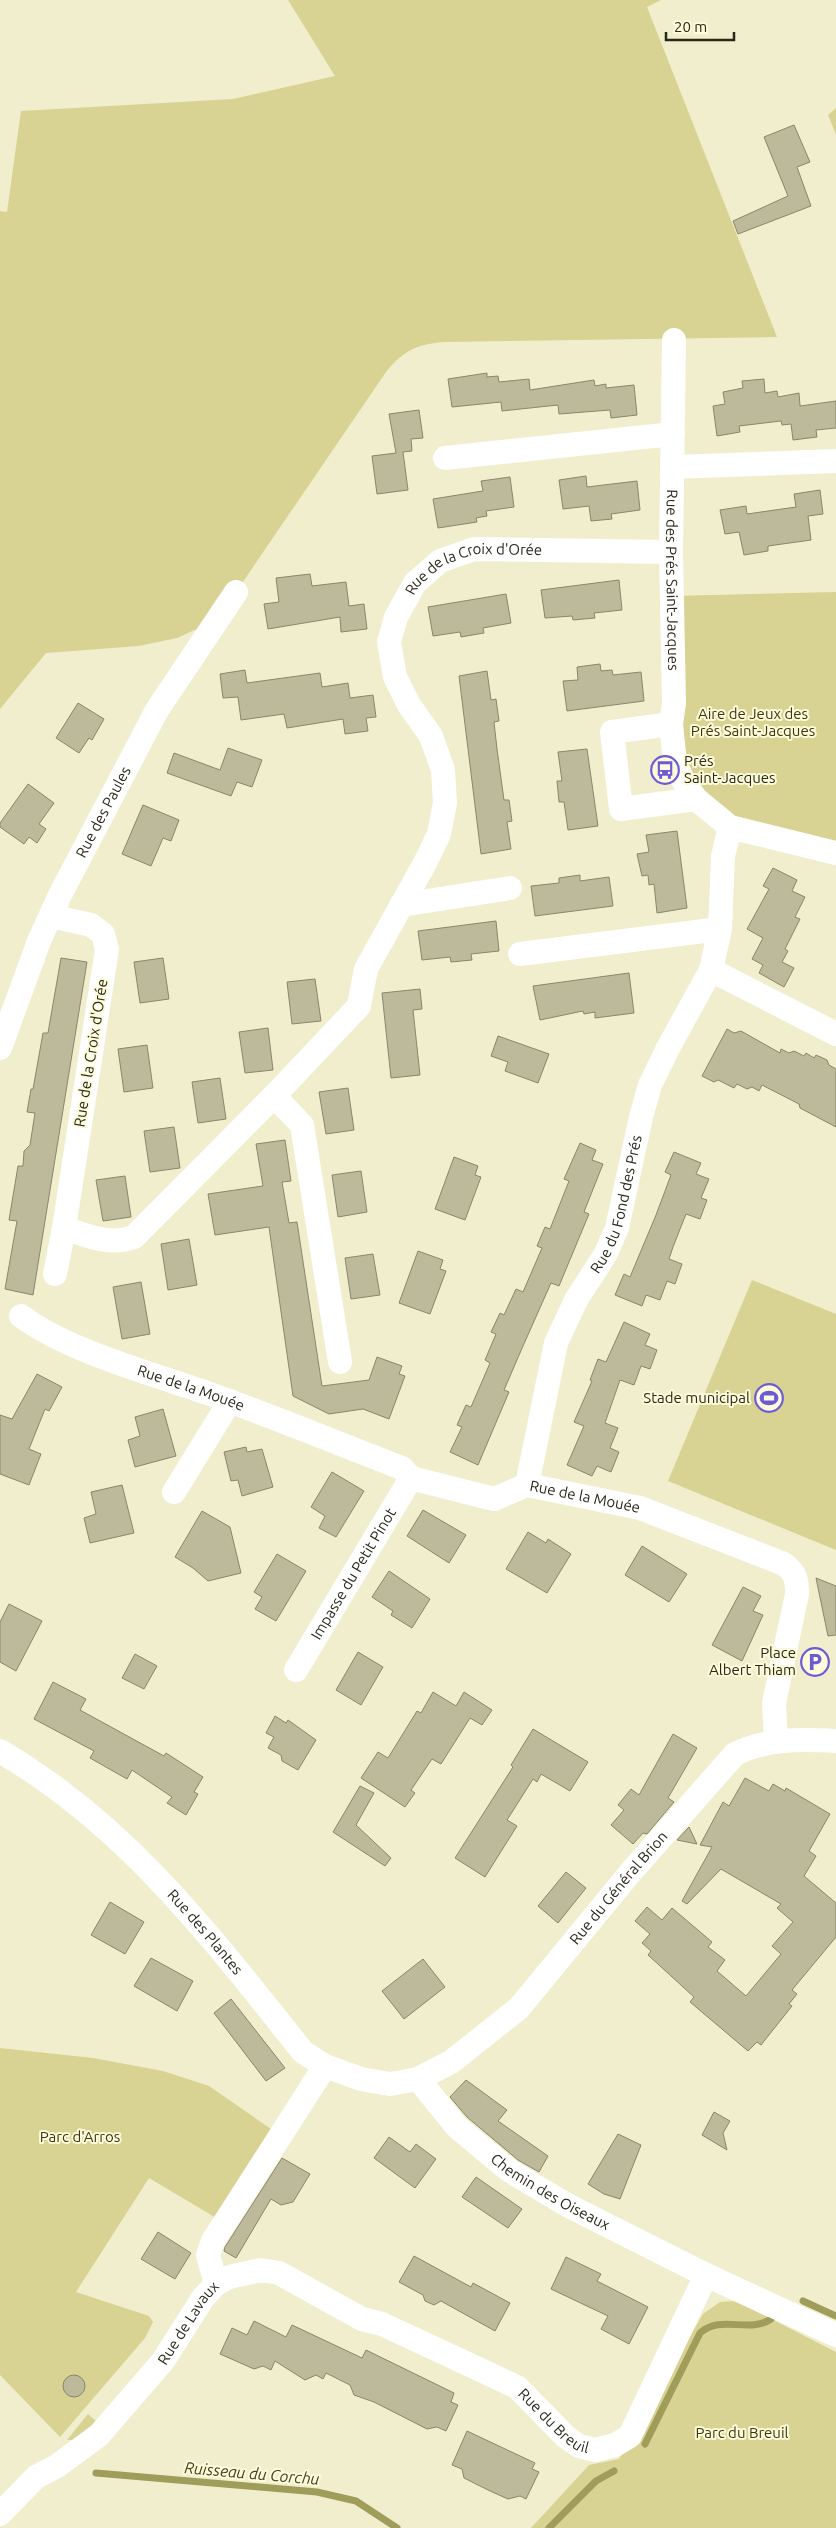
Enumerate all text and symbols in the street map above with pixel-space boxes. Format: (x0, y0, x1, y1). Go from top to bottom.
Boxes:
scale bar (666, 10, 734, 42)
text: 20 m (674, 18, 707, 35)
street label: Rue des Prés Saint-Jacques (663, 489, 682, 671)
street label: Rue de la Croix d'Orée (401, 540, 542, 597)
park label: Aire de Jeux des Prés Saint-Jacques (691, 705, 815, 739)
place label: Prés Saint-Jacques (684, 752, 776, 786)
bus stop icon: Prés Saint-Jacques (650, 755, 680, 785)
street label: Rue des Paules (72, 763, 134, 860)
street label: Rue de la Croix d'Orée (70, 978, 111, 1128)
street label: Rue du Fond des Prés (587, 1133, 645, 1276)
street label: Rue de la Mouée (135, 1361, 247, 1414)
sports icon: Stade municipal (754, 1383, 784, 1413)
place label: Stade municipal (643, 1389, 750, 1406)
street label: Rue de la Mouée (528, 1477, 642, 1516)
street label: Impasse du Petit Pinot (307, 1505, 399, 1643)
place label: Place Albert Thiam (709, 1644, 796, 1678)
parking icon: Place Albert Thiam (800, 1647, 830, 1677)
street label: Rue du Général Brion (566, 1828, 671, 1948)
street label: Rue des Plantes (164, 1886, 247, 1978)
park label: Parc d'Arros (40, 2128, 120, 2145)
street label: Chemin des Oiseaux (488, 2150, 613, 2233)
street label: Rue de Lavaux (154, 2277, 222, 2368)
street label: Rue du Breuil (515, 2385, 591, 2456)
park label: Parc du Breuil (695, 2424, 789, 2441)
water label: Ruisseau du Corchu (184, 2458, 321, 2488)

